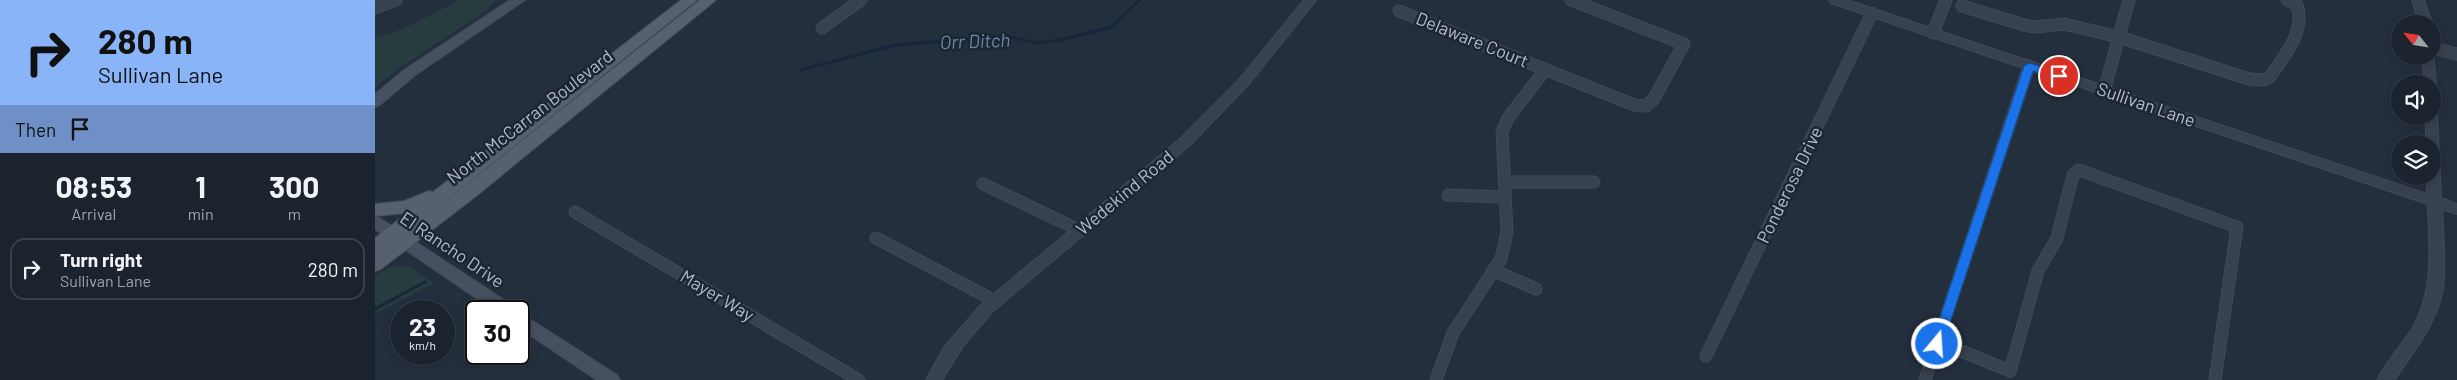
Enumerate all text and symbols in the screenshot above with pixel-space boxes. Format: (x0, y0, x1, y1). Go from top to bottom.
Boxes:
street label: Delaware Court (1413, 7, 1532, 72)
north arrow (2391, 15, 2441, 65)
map controls (2391, 15, 2441, 185)
text: 280 m (98, 19, 193, 61)
icon: right (15, 20, 80, 85)
water label: Orr Ditch (939, 28, 1011, 53)
street label: North McCarran Boulevard (442, 45, 617, 188)
pin (2038, 55, 2080, 97)
text: Sullivan Lane (98, 61, 223, 87)
icon: arrive (2045, 62, 2073, 90)
button: sound (2391, 75, 2441, 125)
street label: Sullivan Lane (2094, 77, 2198, 131)
icon: arrive (66, 115, 94, 143)
text: Then (15, 118, 56, 141)
street label: Ponderosa Drive (1751, 123, 1827, 246)
button: layers (2391, 135, 2441, 185)
street label: Wedekind Road (1071, 145, 1178, 239)
text: 08:53 (56, 168, 132, 204)
text: 1 (195, 168, 206, 204)
text: 300 (269, 168, 319, 204)
text: Arrival (71, 204, 116, 223)
text: min (188, 204, 214, 223)
text: m (288, 204, 301, 223)
street label: El Rancho Drive (396, 206, 509, 292)
text: Turn right (60, 248, 142, 271)
icon: right (17, 255, 45, 283)
text: 280 m (308, 258, 358, 281)
street label: Mayer Way (677, 265, 758, 326)
text: Sullivan Lane (60, 271, 151, 290)
speed limit sign: 30 (465, 300, 530, 365)
text: 23 (409, 311, 436, 341)
position arrow (1910, 317, 1962, 369)
text: km/h (409, 338, 436, 352)

